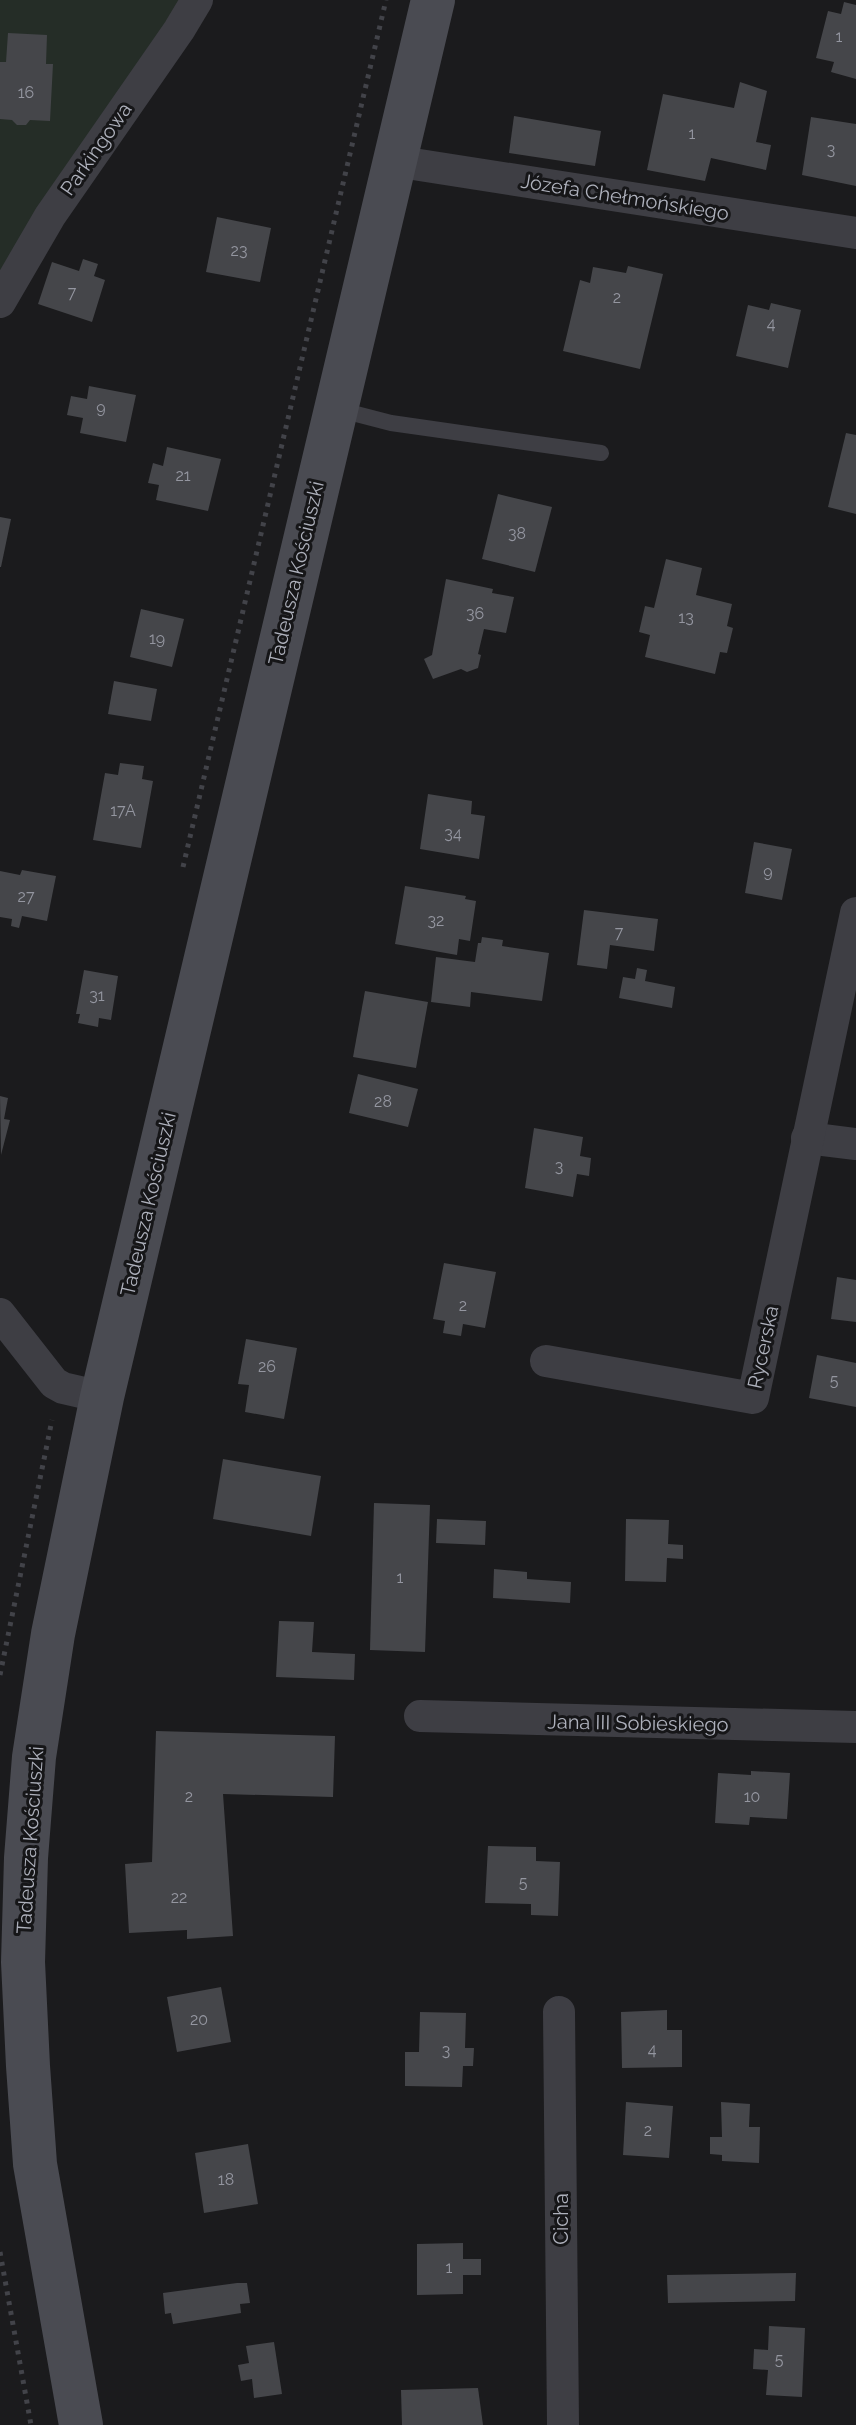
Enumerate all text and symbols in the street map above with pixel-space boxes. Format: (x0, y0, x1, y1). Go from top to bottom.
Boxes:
house number: 1 (836, 27, 843, 46)
house number: 16 (18, 83, 34, 102)
street label: Parkingowa (55, 98, 137, 200)
house number: 1 (689, 124, 696, 143)
house number: 3 (827, 140, 835, 159)
street label: Józefa Chełmońskiego (519, 169, 731, 225)
house number: 23 (231, 241, 247, 260)
house number: 7 (68, 283, 77, 302)
house number: 2 (613, 288, 621, 307)
house number: 4 (767, 314, 776, 333)
house number: 9 (96, 398, 106, 417)
house number: 21 (175, 466, 191, 485)
street label: Tadeusza Kościuszki (263, 479, 329, 667)
house number: 38 (508, 524, 526, 543)
house number: 36 (466, 604, 484, 623)
house number: 13 (678, 608, 694, 627)
house number: 19 (149, 629, 165, 648)
house number: 17A (110, 801, 136, 820)
house number: 34 (444, 824, 462, 843)
house number: 9 (763, 862, 773, 881)
house number: 27 (18, 887, 35, 906)
house number: 32 (428, 911, 444, 930)
house number: 7 (615, 923, 624, 942)
house number: 31 (89, 986, 105, 1005)
house number: 28 (374, 1092, 392, 1111)
street label: Tadeusza Kościuszki (115, 1110, 181, 1298)
house number: 3 (555, 1157, 563, 1176)
house number: 2 (459, 1296, 467, 1315)
street label: Rycerska (742, 1303, 784, 1391)
house number: 26 (258, 1357, 276, 1376)
house number: 5 (830, 1371, 839, 1390)
house number: 1 (397, 1568, 404, 1587)
street label: Jana III Sobieskiego (547, 1709, 729, 1737)
street label: Tadeusza Kościuszki (11, 1745, 49, 1935)
house number: 2 (185, 1787, 193, 1806)
house number: 10 (744, 1787, 760, 1806)
house number: 5 (519, 1873, 528, 1892)
house number: 22 (171, 1888, 187, 1907)
house number: 20 (190, 2010, 208, 2029)
house number: 4 (648, 2040, 657, 2059)
house number: 3 (442, 2041, 450, 2060)
house number: 2 (644, 2121, 652, 2140)
house number: 18 (218, 2170, 234, 2189)
street label: Cicha (549, 2193, 573, 2245)
house number: 1 (446, 2258, 453, 2277)
house number: 5 (775, 2350, 784, 2369)

